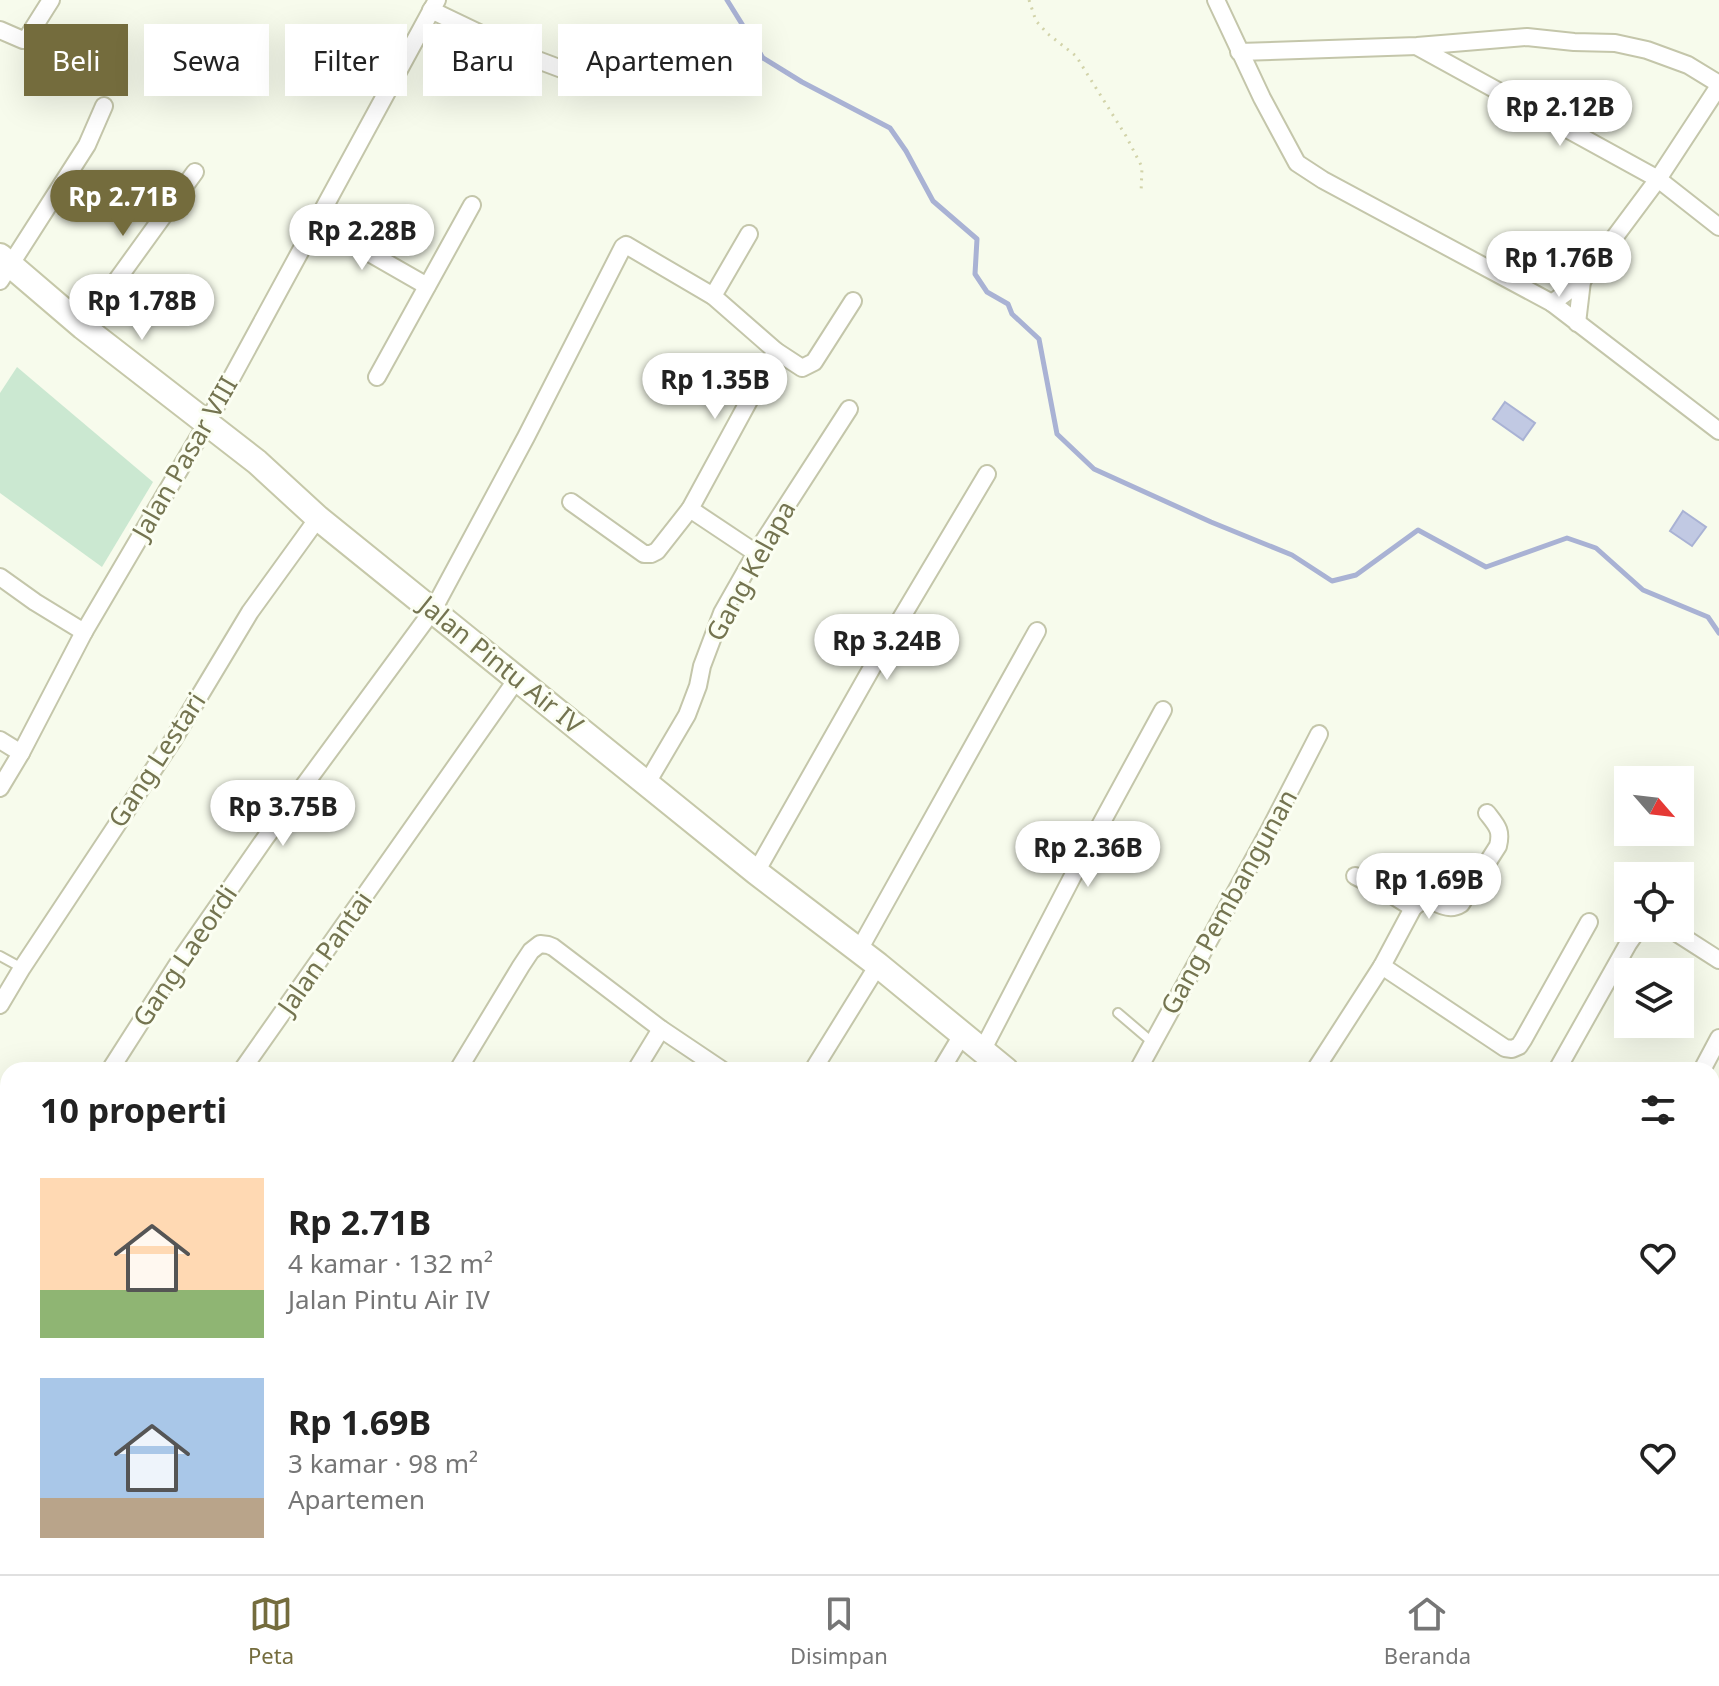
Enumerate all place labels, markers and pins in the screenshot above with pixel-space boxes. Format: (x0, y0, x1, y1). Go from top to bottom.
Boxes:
pin: Rp 2.12B (1477, 80, 1643, 148)
pin: Rp 2.71B (40, 170, 206, 238)
pin: Rp 2.28B (279, 204, 445, 272)
pin: Rp 1.76B (1476, 231, 1642, 299)
pin: Rp 1.78B (59, 274, 225, 342)
pin: Rp 1.35B (632, 353, 798, 421)
pin: Rp 3.24B (804, 614, 970, 682)
pin: Rp 3.75B (200, 780, 366, 848)
pin: Rp 2.36B (1005, 821, 1171, 889)
pin: Rp 1.69B (1346, 853, 1512, 921)

